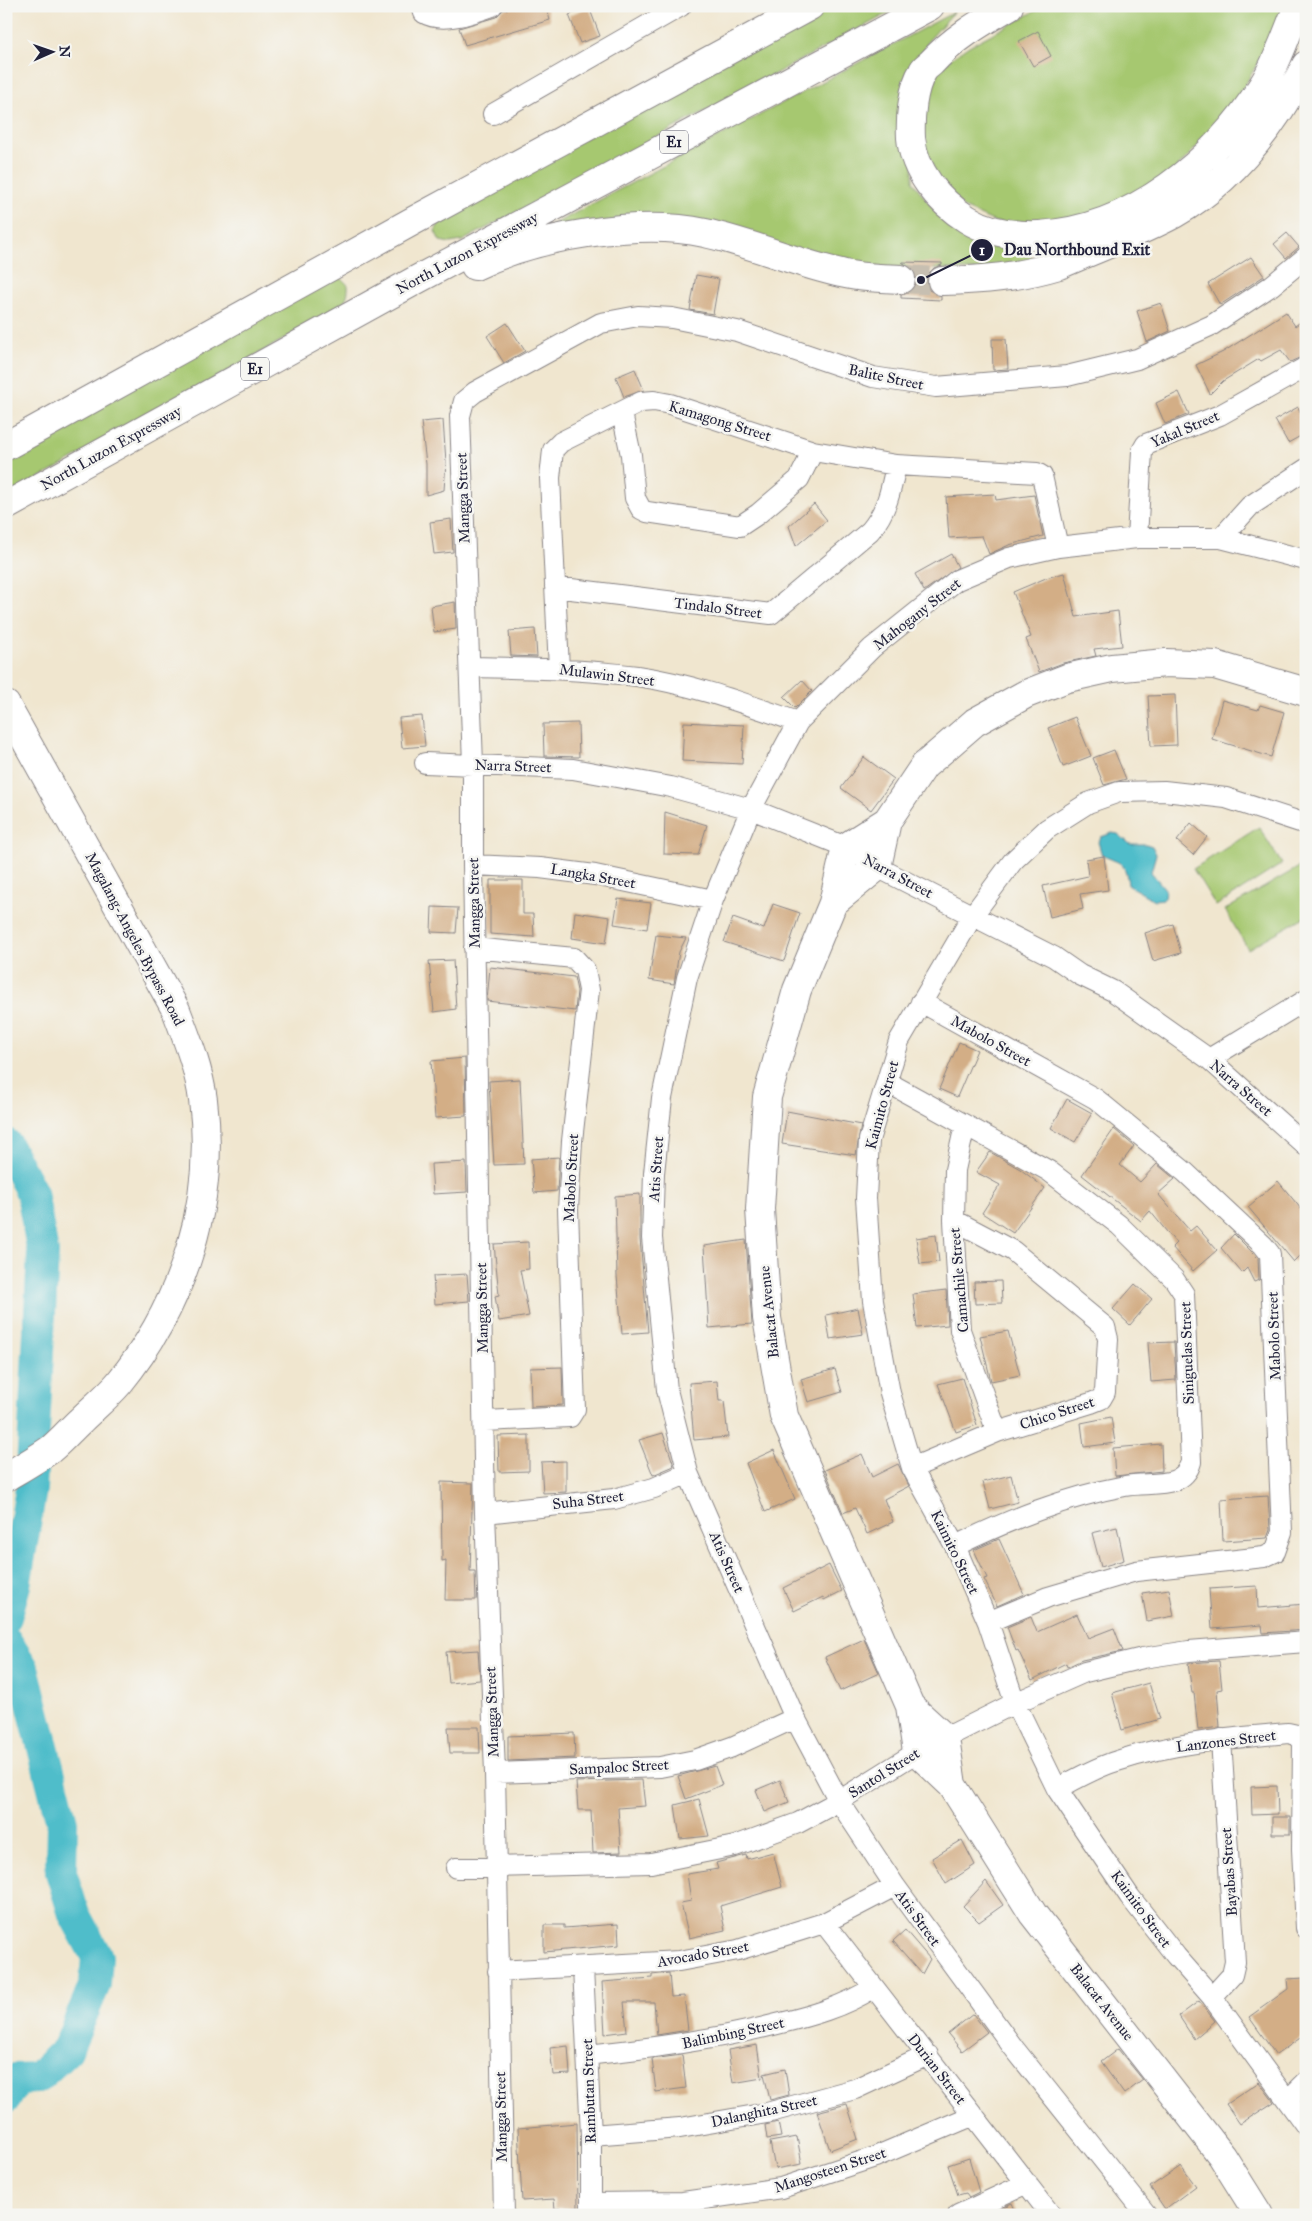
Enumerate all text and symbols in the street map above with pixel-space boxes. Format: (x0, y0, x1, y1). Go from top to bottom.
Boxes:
north arrow (28, 28, 78, 78)
text: N (56, 45, 73, 58)
road number: E1 (660, 130, 688, 154)
street label: North Luzon Expressway (393, 207, 542, 298)
callout: Dau Northbound Exit (969, 234, 1160, 265)
text: Dau Northbound Exit (1004, 240, 1151, 259)
text: 1 (979, 241, 985, 259)
road number: E1 (241, 358, 269, 380)
street label: Balite Street (847, 360, 926, 394)
street label: Kamagong Street (667, 397, 774, 445)
street label: North Luzon Expressway (37, 401, 185, 494)
street label: Yakal Street (1148, 406, 1223, 452)
street label: Mangga Street (452, 452, 474, 544)
street label: Mahogany Street (870, 574, 965, 654)
street label: Tindalo Street (673, 594, 764, 622)
street label: Mulawin Street (558, 660, 657, 690)
street label: Narra Street (474, 756, 552, 776)
street label: Magalang-Angeles Bypass Road (82, 849, 189, 1029)
street label: Narra Street (860, 850, 937, 902)
street label: Mangga Street (464, 857, 484, 949)
street label: Langka Street (549, 860, 638, 892)
street label: Mabolo Street (948, 1012, 1035, 1071)
street label: Narra Street (1206, 1056, 1276, 1120)
street label: Kaimito Street (861, 1058, 903, 1151)
street label: Mabolo Street (560, 1132, 582, 1223)
street label: Atis Street (645, 1135, 667, 1203)
street label: Camachile Street (945, 1226, 973, 1333)
street label: Mangga Street (472, 1262, 492, 1354)
street label: Balacat Avenue (755, 1265, 783, 1359)
street label: Mabolo Street (1263, 1291, 1285, 1381)
street label: Siniguelas Street (1176, 1301, 1198, 1405)
street label: Chico Street (1018, 1392, 1097, 1433)
street label: Suha Street (551, 1487, 625, 1513)
street label: Kaimito Street (927, 1507, 983, 1598)
street label: Atis Street (705, 1528, 749, 1596)
street label: Mangga Street (481, 1666, 503, 1758)
street label: Lanzones Street (1175, 1726, 1278, 1756)
street label: Santol Street (845, 1744, 923, 1802)
street label: Sampaloc Street (569, 1755, 670, 1779)
street label: Bayabas Street (1217, 1826, 1241, 1917)
street label: Kaimito Street (1107, 1867, 1175, 1952)
street label: Atis Street (891, 1885, 945, 1950)
street label: Avocado Street (655, 1937, 751, 1971)
street label: Balacat Avenue (1066, 1960, 1138, 2044)
street label: Balimbing Street (680, 2013, 786, 2053)
street label: Durian Street (904, 2030, 971, 2108)
street label: Rambutan Street (578, 2038, 600, 2144)
street label: Mangga Street (491, 2071, 511, 2163)
street label: Dalanghita Street (709, 2091, 819, 2131)
street label: Mangosteen Street (772, 2143, 889, 2197)

